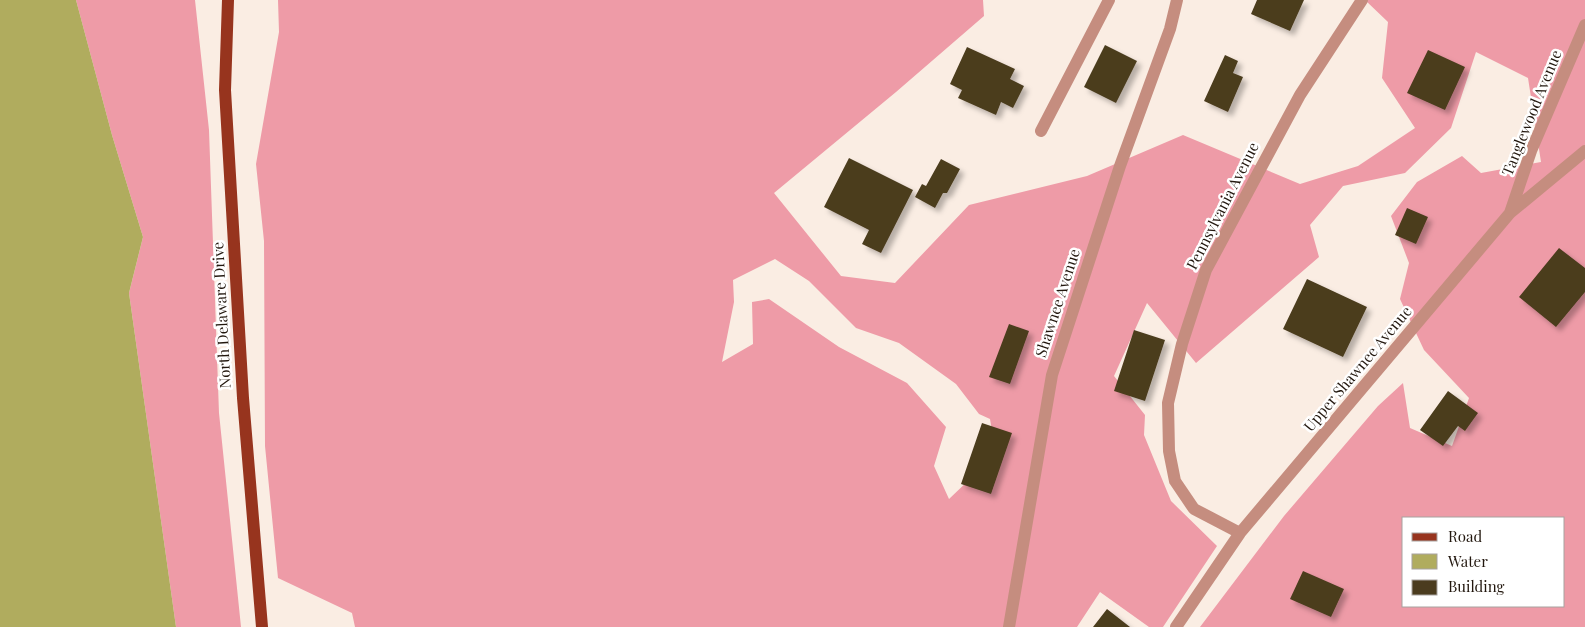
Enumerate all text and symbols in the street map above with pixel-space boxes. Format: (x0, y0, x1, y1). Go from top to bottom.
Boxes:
street label: Tanglewood Avenue (1497, 47, 1565, 179)
street label: Pennsylvania Avenue (1181, 138, 1263, 273)
street label: North Delaware Drive (207, 241, 235, 389)
street label: Shawnee Avenue (1030, 246, 1084, 359)
street label: Upper Shawnee Avenue (1299, 301, 1416, 435)
legend (1402, 517, 1565, 607)
text: Road (1448, 526, 1482, 546)
text: Water (1447, 551, 1488, 571)
text: Building (1448, 576, 1505, 596)

